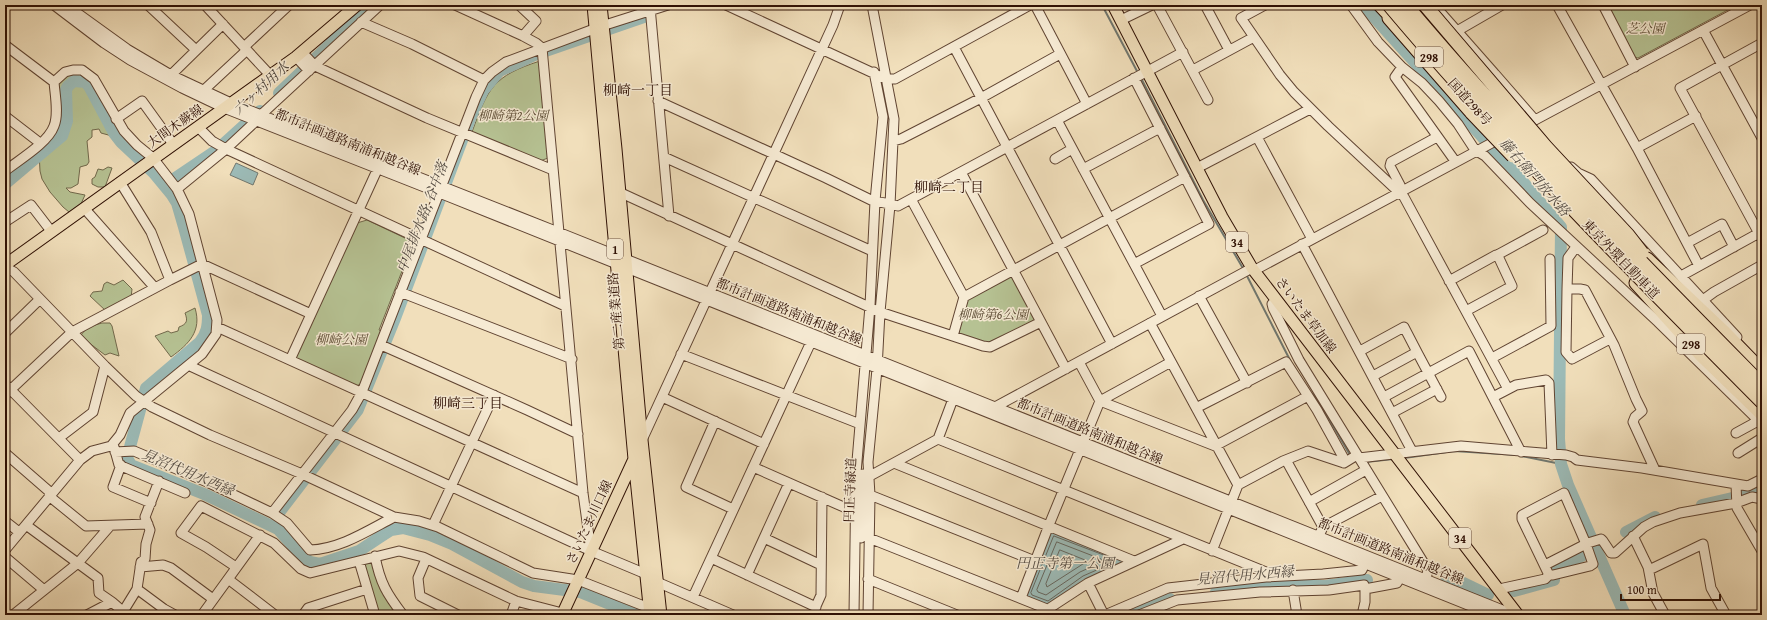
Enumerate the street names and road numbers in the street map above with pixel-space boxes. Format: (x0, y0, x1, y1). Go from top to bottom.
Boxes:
road number: 298 (1415, 47, 1443, 67)
street label: 国道298号 (1444, 74, 1496, 130)
street label: 大間木蕨線 (143, 100, 207, 152)
street label: 都市計画道路南浦和越谷線 (272, 104, 424, 180)
street label: 東京外環自動車道 (1578, 215, 1664, 303)
road number: 34 (1226, 232, 1248, 252)
road number: 1 (607, 239, 623, 259)
street label: 第二産業道路 (603, 271, 629, 351)
street label: 都市計画道路南浦和越谷線 (713, 273, 865, 349)
street label: さいたま草加線 (1271, 273, 1341, 357)
road number: 298 (1677, 334, 1705, 354)
street label: 都市計画道路南浦和越谷線 (1014, 393, 1166, 469)
street label: 円正寺緑道 (839, 457, 861, 523)
street label: さいたま川口線 (561, 477, 617, 567)
street label: 都市計画道路南浦和越谷線 (1315, 513, 1467, 589)
road number: 34 (1449, 528, 1471, 548)

